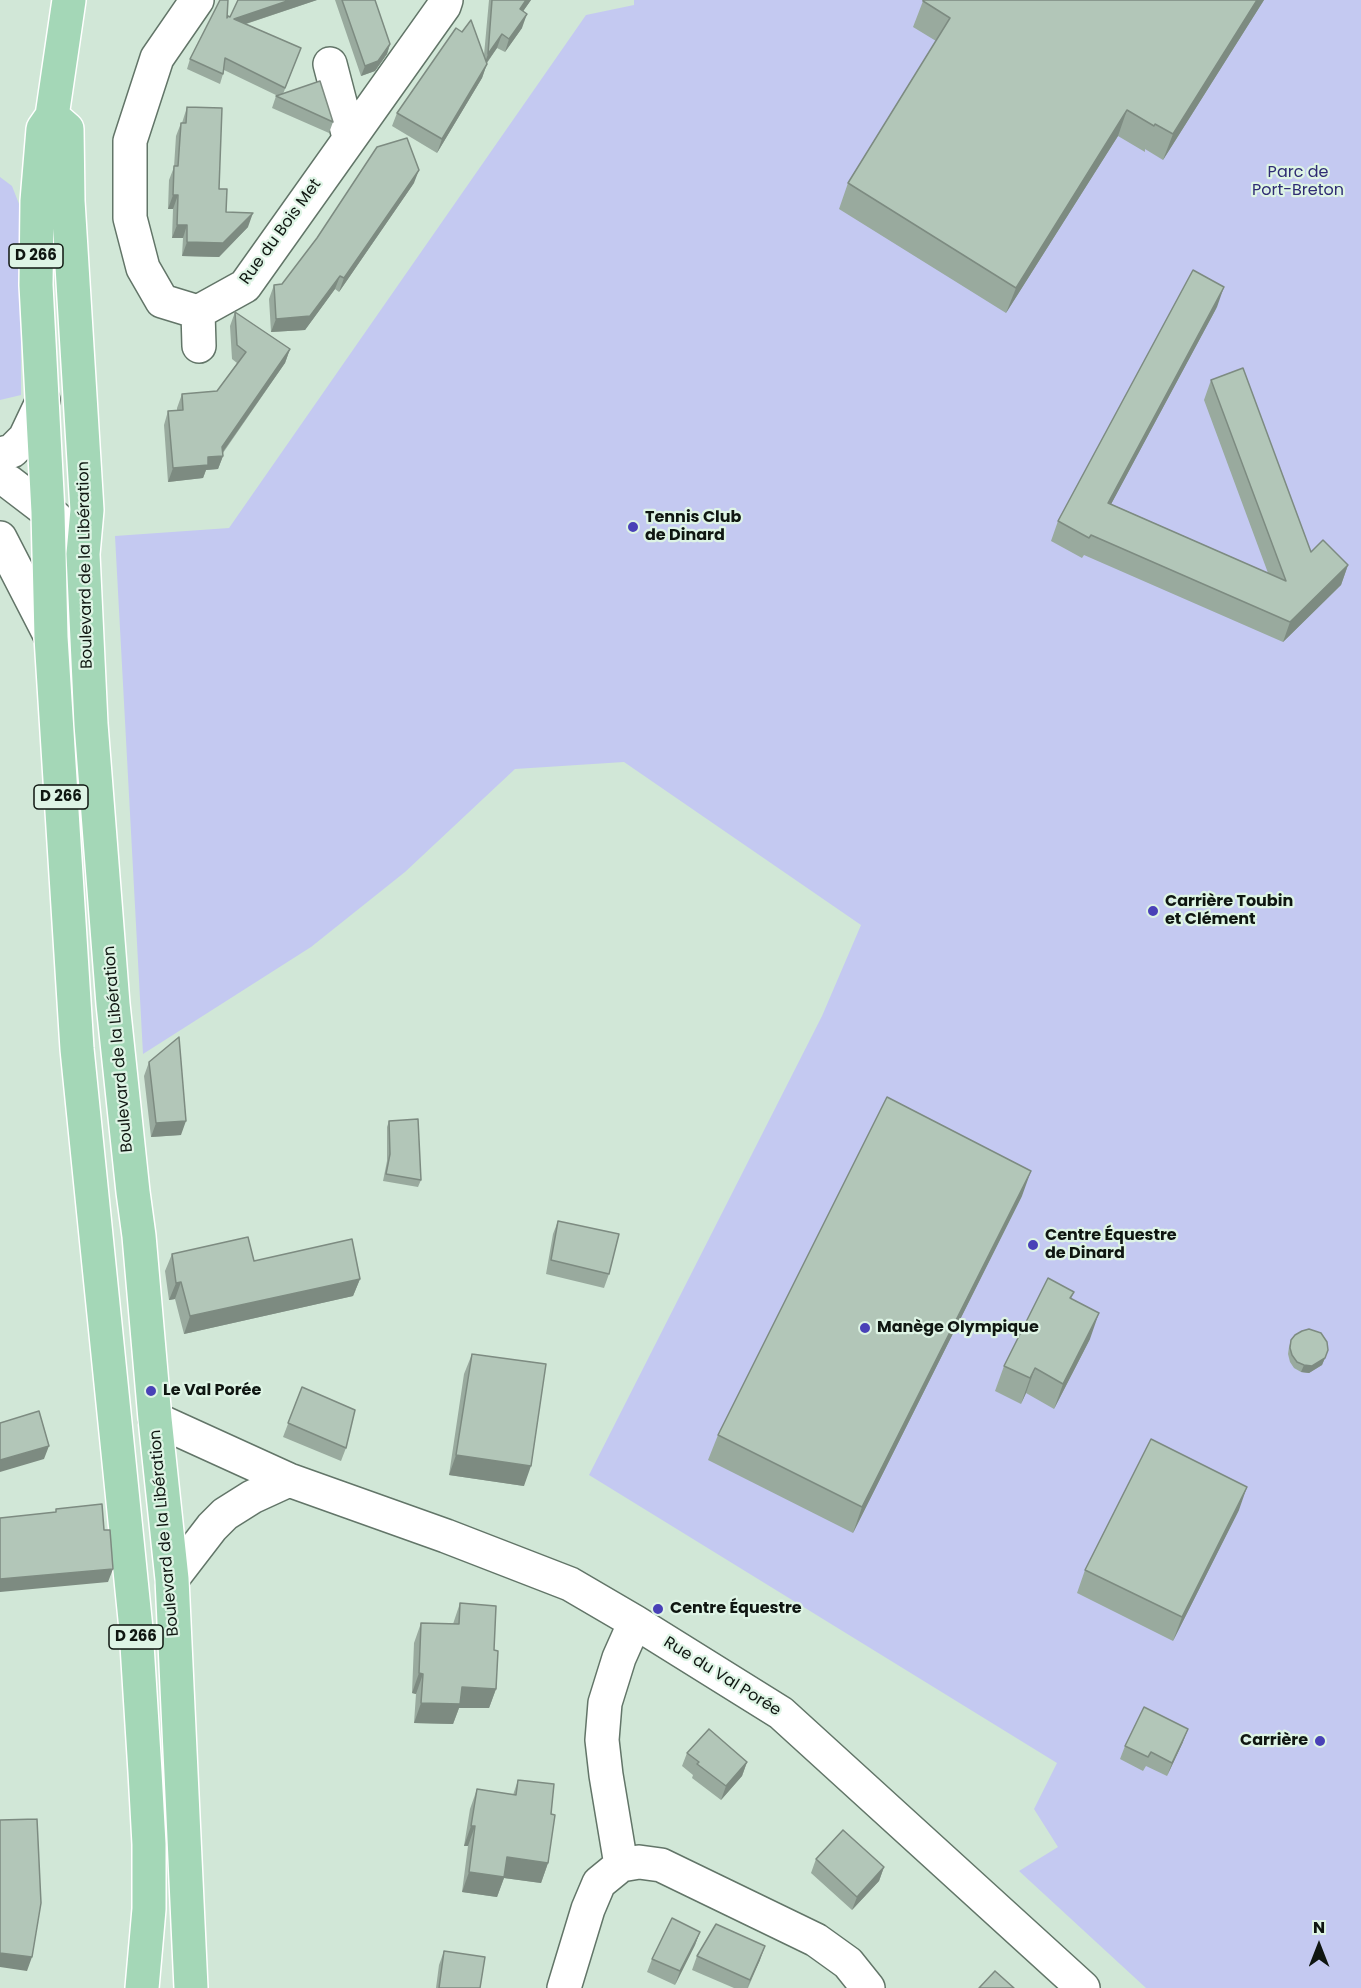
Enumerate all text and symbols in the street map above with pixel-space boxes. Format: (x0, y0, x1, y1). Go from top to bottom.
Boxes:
park label: Parc de Port-Breton (1252, 163, 1344, 201)
street label: Rue du Bois Met (236, 176, 326, 288)
road number: D 266 (9, 244, 63, 268)
street label: Boulevard de la Libération (75, 461, 97, 669)
place label: Tennis Club de Dinard (645, 508, 741, 546)
marker: Tennis Club de Dinard (626, 520, 640, 534)
road number: D 266 (34, 785, 88, 809)
place label: Carrière Toubin et Clément (1165, 892, 1293, 930)
marker: Carrière Toubin et Clément (1146, 904, 1160, 918)
street label: Boulevard de la Libération (100, 945, 138, 1153)
place label: Centre Équestre de Dinard (1045, 1226, 1177, 1264)
marker: Centre Équestre de Dinard (1026, 1238, 1040, 1252)
place label: Manège Olympique (877, 1318, 1039, 1338)
marker: Manège Olympique (858, 1321, 872, 1335)
place label: Le Val Porée (163, 1381, 261, 1401)
marker: Le Val Porée (144, 1384, 158, 1398)
street label: Boulevard de la Libération (146, 1429, 184, 1637)
place label: Centre Équestre (670, 1599, 802, 1619)
marker: Centre Équestre (651, 1602, 665, 1616)
road number: D 266 (109, 1625, 163, 1649)
street label: Rue du Val Porée (660, 1633, 784, 1721)
place label: Carrière (1240, 1731, 1308, 1751)
marker: Carrière (1313, 1734, 1327, 1748)
north arrow (1289, 1916, 1349, 1976)
text: N (1313, 1916, 1325, 1939)

